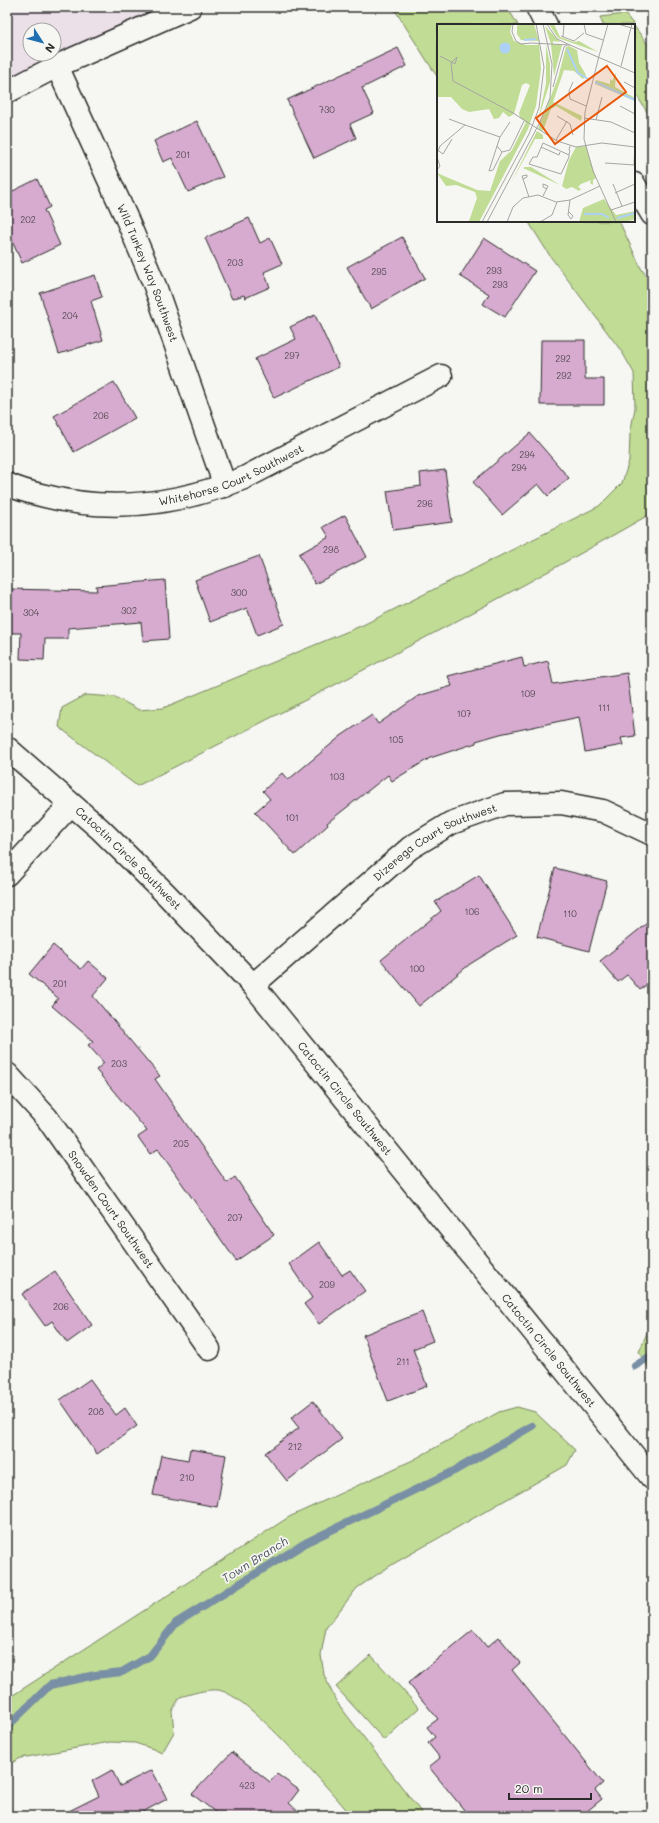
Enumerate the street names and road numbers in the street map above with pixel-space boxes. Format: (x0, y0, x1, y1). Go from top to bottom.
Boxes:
street label: Wild Turkey Way Southwest (114, 201, 182, 344)
street label: Whitehorse Court Southwest (158, 440, 306, 508)
street label: Dizerega Court Southwest (370, 799, 499, 884)
street label: Catoctin Circle Southwest (72, 803, 185, 913)
street label: Catoctin Circle Southwest (295, 1038, 396, 1158)
street label: Snowden Court Southwest (65, 1147, 158, 1271)
street label: Catoctin Circle Southwest (499, 1290, 600, 1410)

